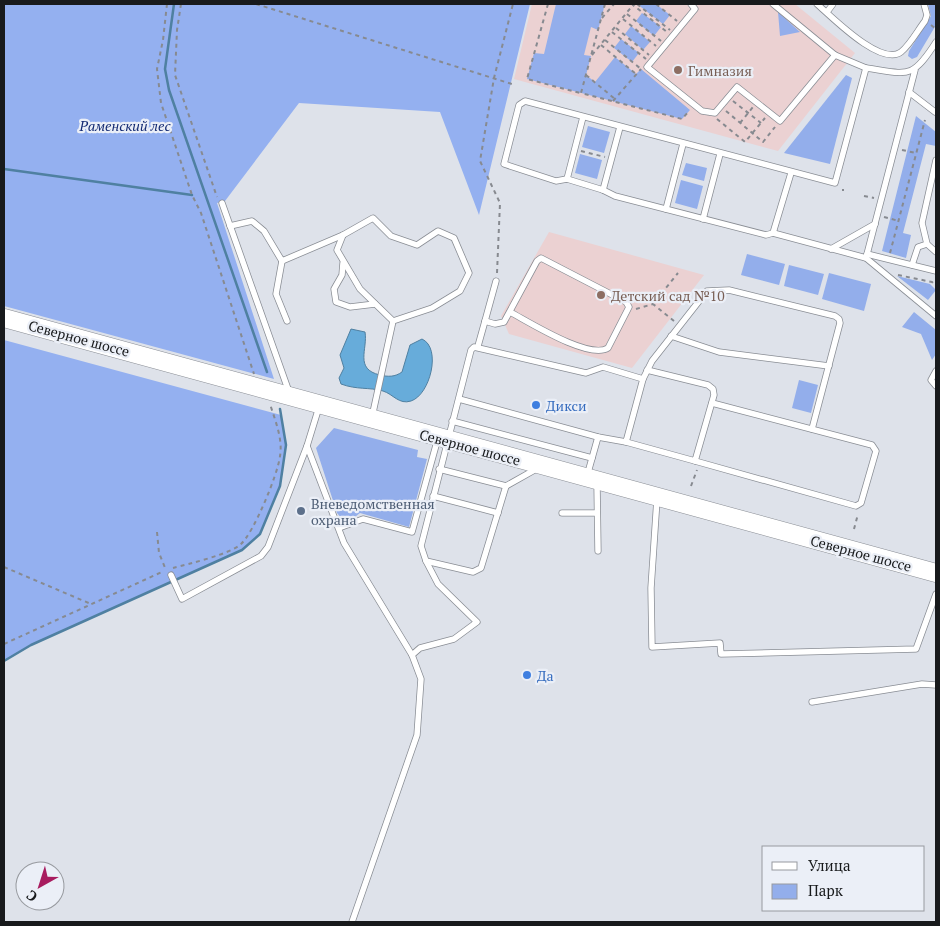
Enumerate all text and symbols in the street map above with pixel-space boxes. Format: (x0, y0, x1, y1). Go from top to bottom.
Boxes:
place label: Гимназия (688, 61, 752, 80)
marker: Гимназия (672, 64, 684, 76)
park label: Раменский лес (79, 116, 171, 135)
place label: Детский сад №10 (611, 286, 725, 305)
marker: Детский сад №10 (595, 289, 607, 301)
street label: Северное шоссе (26, 315, 132, 361)
place label: Дикси (546, 396, 587, 415)
marker: Дикси (530, 399, 542, 411)
street label: Северное шоссе (417, 424, 523, 470)
place label: Вневедомственная охрана (311, 494, 435, 529)
marker: Вневедомственная охрана (295, 505, 307, 517)
street label: Северное шоссе (808, 530, 914, 576)
place label: Да (537, 666, 554, 685)
marker: Да (521, 669, 533, 681)
legend (762, 846, 925, 911)
text: Улица (808, 855, 851, 875)
north arrow (15, 861, 65, 911)
text: Парк (808, 880, 844, 900)
text: С (22, 886, 41, 907)

